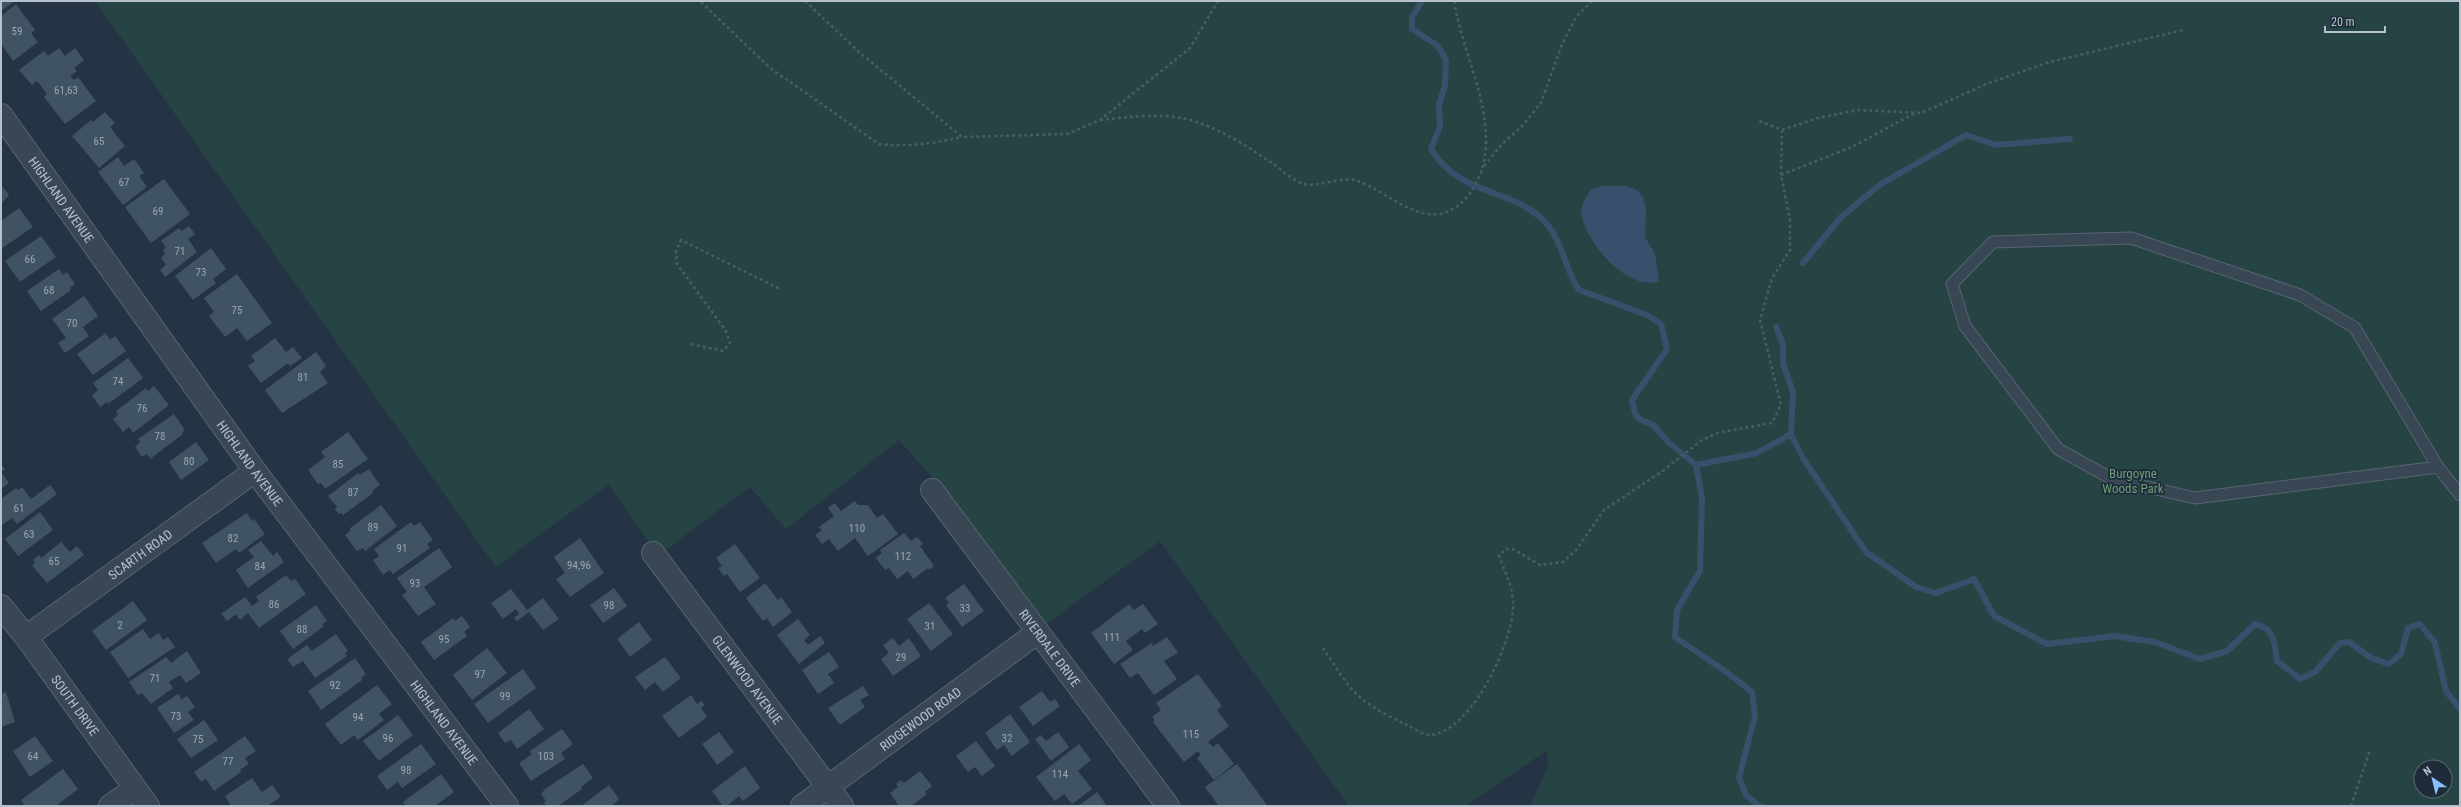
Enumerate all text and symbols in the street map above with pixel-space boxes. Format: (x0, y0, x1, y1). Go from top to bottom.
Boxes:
scale bar (2325, 8, 2385, 34)
text: 20 m (2331, 15, 2355, 29)
house number: 59 (12, 25, 22, 38)
house number: 61,63 (54, 84, 78, 97)
house number: 65 (94, 135, 104, 148)
street label: HIGHLAND AVENUE (26, 154, 97, 245)
house number: 67 (119, 176, 129, 189)
house number: 69 (153, 205, 163, 218)
house number: 71 (175, 245, 185, 258)
house number: 66 (25, 253, 35, 266)
house number: 73 (196, 266, 206, 279)
house number: 68 (44, 284, 54, 297)
house number: 75 (232, 304, 242, 317)
house number: 70 (67, 317, 77, 330)
house number: 81 (298, 371, 308, 384)
house number: 74 (113, 375, 124, 388)
house number: 76 (137, 402, 147, 415)
street label: HIGHLAND AVENUE (214, 418, 286, 509)
house number: 78 (155, 430, 165, 443)
house number: 80 (184, 455, 194, 468)
house number: 85 (333, 458, 343, 471)
park label: Burgoyne Woods Park (2102, 466, 2164, 496)
house number: 87 (348, 486, 358, 499)
house number: 61 (14, 502, 24, 515)
house number: 89 (368, 521, 378, 534)
house number: 110 (849, 522, 865, 535)
street label: SCARTH ROAD (105, 526, 175, 582)
house number: 63 (24, 528, 34, 541)
house number: 82 (228, 532, 238, 545)
house number: 91 (397, 542, 407, 555)
house number: 112 (895, 550, 911, 563)
house number: 65 (49, 555, 59, 568)
house number: 94,96 (567, 559, 591, 572)
house number: 84 (255, 560, 266, 573)
house number: 93 (410, 577, 420, 590)
house number: 86 (269, 598, 279, 611)
house number: 98 (604, 599, 614, 612)
house number: 33 (960, 602, 970, 615)
street label: RIVERDALE DRIVE (1016, 606, 1084, 689)
house number: 2 (117, 619, 123, 632)
house number: 31 (925, 620, 935, 633)
house number: 88 (297, 623, 307, 636)
house number: 111 (1104, 631, 1120, 644)
street label: GLENWOOD AVENUE (710, 632, 786, 727)
house number: 95 (439, 633, 449, 646)
house number: 29 (896, 651, 906, 664)
house number: 97 (475, 668, 485, 681)
street label: SOUTH DRIVE (48, 672, 102, 738)
house number: 71 (150, 672, 160, 685)
street label: HIGHLAND AVENUE (408, 677, 481, 768)
house number: 92 (330, 679, 340, 692)
street label: RIDGEWOOD ROAD (877, 684, 964, 754)
house number: 99 (500, 690, 510, 703)
house number: 73 (171, 710, 181, 723)
house number: 94 (353, 711, 364, 724)
house number: 115 (1183, 728, 1199, 741)
house number: 96 (383, 732, 393, 745)
house number: 32 (1002, 732, 1012, 745)
house number: 75 (193, 733, 203, 746)
house number: 64 (28, 750, 39, 763)
house number: 103 (538, 750, 554, 763)
house number: 77 (223, 755, 233, 768)
north arrow (2413, 759, 2453, 799)
house number: 98 (401, 764, 411, 777)
text: N (2421, 764, 2434, 778)
house number: 114 (1052, 768, 1069, 781)

